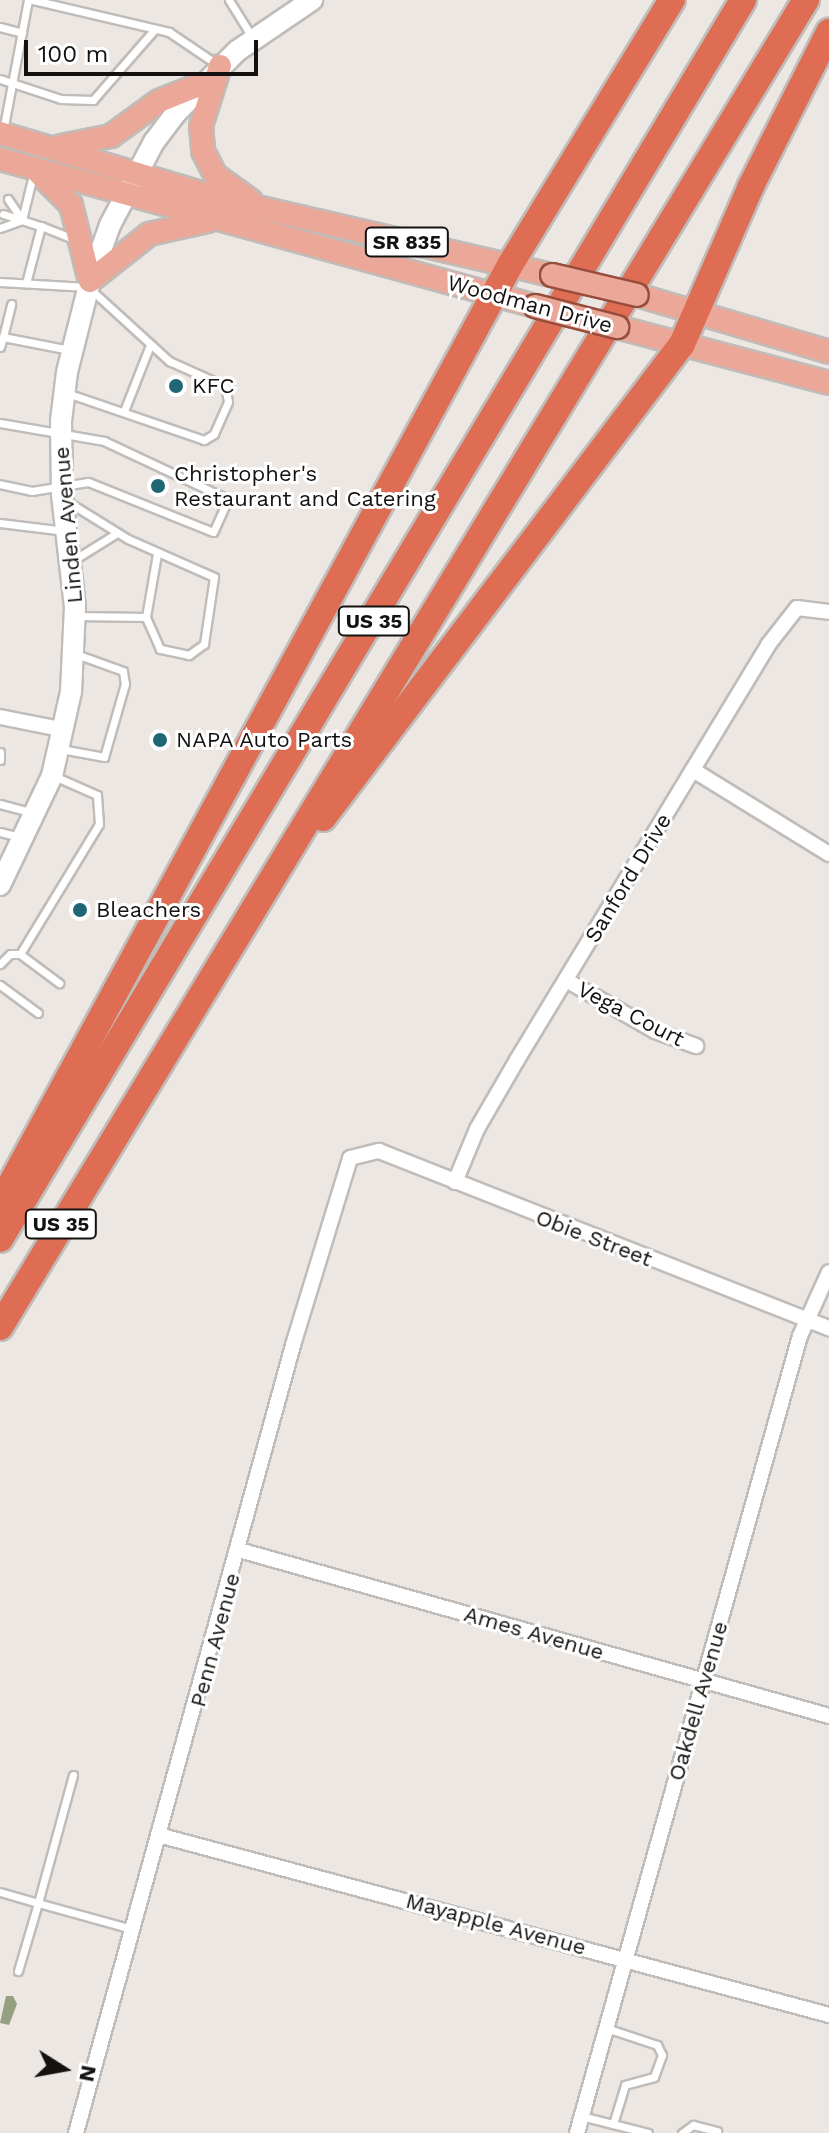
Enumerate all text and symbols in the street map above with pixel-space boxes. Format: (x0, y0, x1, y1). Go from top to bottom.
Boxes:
scale bar (28, 24, 262, 74)
text: 100 m (38, 40, 108, 68)
road number: SR 835 (363, 226, 451, 258)
street label: Woodman Drive (445, 269, 615, 339)
place label: KFC (192, 373, 235, 399)
marker: KFC (167, 377, 185, 395)
street label: Linden Avenue (48, 445, 88, 605)
place label: Christopher's Restaurant and Catering (174, 460, 436, 512)
marker: Christopher's Restaurant and Catering (149, 477, 167, 495)
road number: US 35 (336, 605, 412, 637)
place label: NAPA Auto Parts (176, 727, 354, 753)
marker: NAPA Auto Parts (151, 731, 169, 749)
street label: Sanford Drive (579, 809, 677, 947)
place label: Bleachers (96, 897, 201, 923)
marker: Bleachers (71, 901, 89, 919)
street label: Vega Court (573, 976, 689, 1052)
street label: Obie Street (532, 1204, 656, 1272)
road number: US 35 (23, 1208, 99, 1240)
street label: Penn Avenue (184, 1570, 246, 1710)
street label: Ames Avenue (461, 1600, 607, 1666)
street label: Oakdell Avenue (662, 1617, 734, 1785)
street label: Mayapple Avenue (403, 1887, 589, 1961)
north arrow (24, 2029, 104, 2109)
text: N (74, 2063, 102, 2084)

